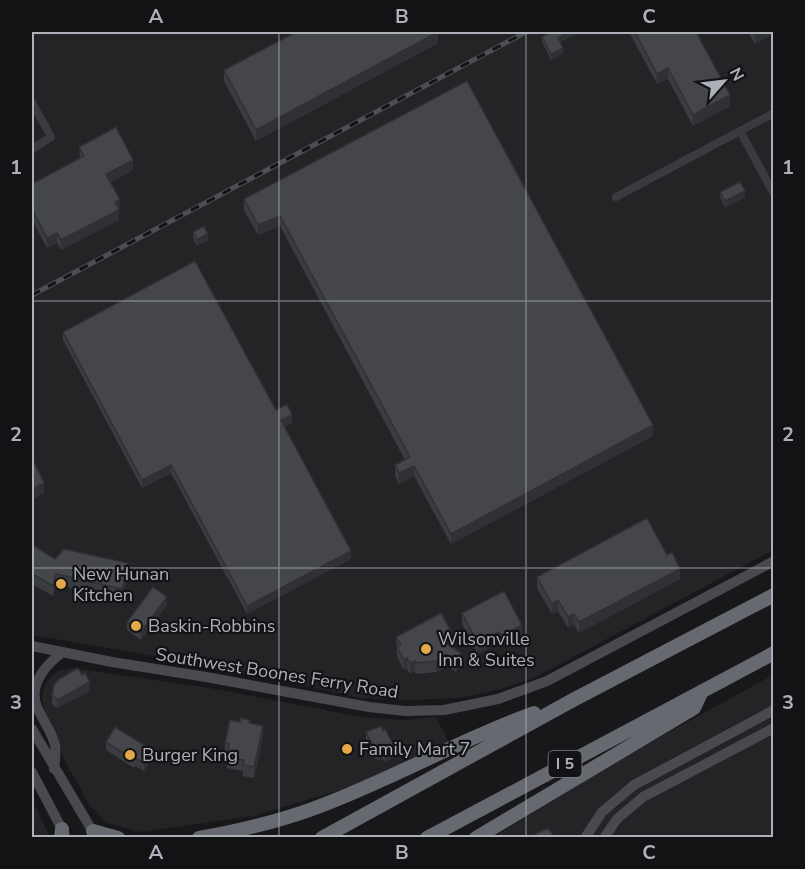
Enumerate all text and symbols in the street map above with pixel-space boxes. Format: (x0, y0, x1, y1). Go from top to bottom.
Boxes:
text: A (149, 3, 164, 30)
text: B (395, 3, 409, 30)
text: C (642, 3, 656, 30)
north arrow (694, 51, 754, 111)
text: N (724, 64, 749, 85)
text: 1 (10, 154, 22, 181)
text: 1 (782, 154, 794, 181)
text: 2 (10, 421, 22, 448)
text: 2 (782, 421, 794, 448)
place label: New Hunan Kitchen (73, 562, 169, 607)
marker: New Hunan Kitchen (54, 577, 68, 591)
place label: Baskin-Robbins (148, 614, 275, 638)
marker: Baskin-Robbins (129, 619, 143, 633)
place label: Wilsonville Inn & Suites (438, 627, 535, 672)
street label: Southwest Boones Ferry Road (154, 642, 400, 704)
marker: Wilsonville Inn & Suites (419, 642, 433, 656)
text: 3 (10, 689, 22, 716)
text: 3 (782, 689, 794, 716)
place label: Family Mart 7 (359, 737, 470, 761)
marker: Family Mart 7 (340, 742, 354, 756)
place label: Burger King (142, 743, 238, 767)
marker: Burger King (123, 748, 137, 762)
road number: I 5 (548, 751, 582, 777)
text: A (149, 839, 164, 866)
text: B (395, 839, 409, 866)
text: C (642, 839, 656, 866)

